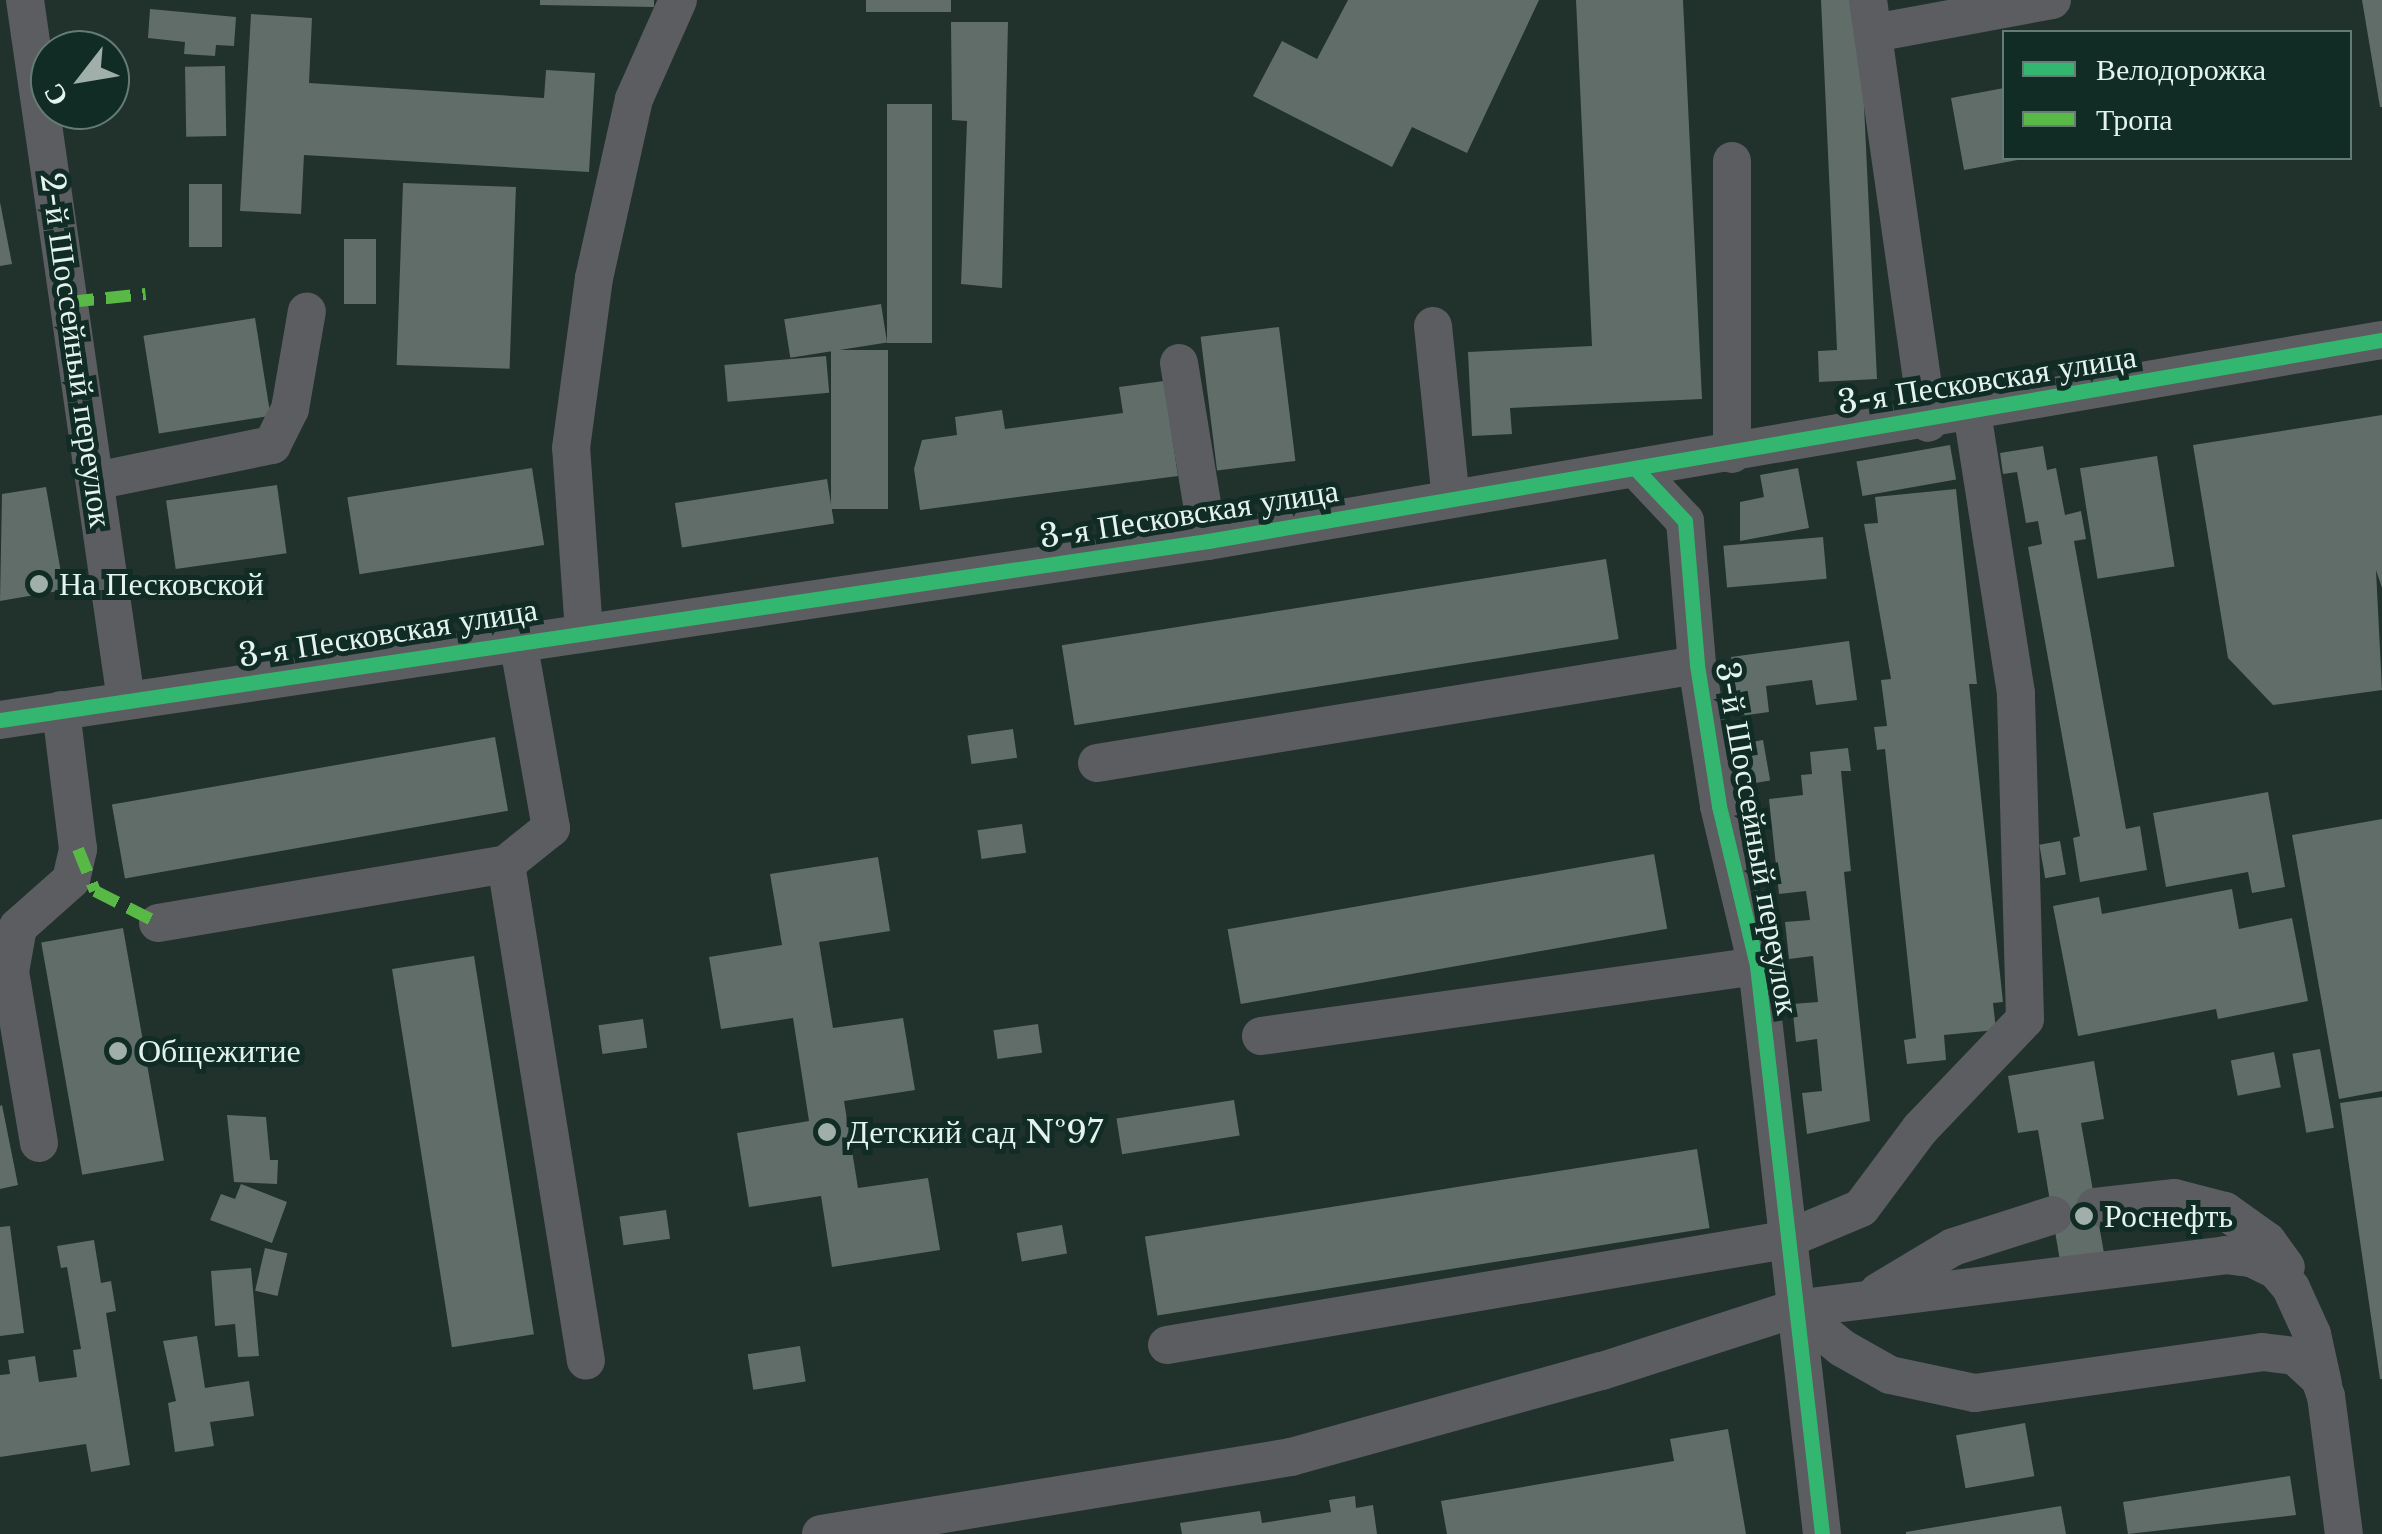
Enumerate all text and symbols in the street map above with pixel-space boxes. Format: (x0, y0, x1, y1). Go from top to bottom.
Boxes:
north arrow (30, 30, 130, 130)
legend (2002, 30, 2352, 160)
text: Велодорожка (2096, 51, 2266, 88)
text: С (35, 77, 76, 112)
text: Тропа (2096, 101, 2173, 138)
street label: 2-й Шоссейный переулок (32, 170, 120, 530)
street label: 3-я Песковская улица (1835, 337, 2139, 423)
street label: 3-я Песковская улица (1037, 471, 1341, 557)
place label: На Песковской (59, 565, 264, 603)
marker: На Песковской (28, 573, 50, 595)
street label: 3-я Песковская улица (236, 590, 540, 676)
street label: 3-й Шоссейный переулок (1707, 658, 1807, 1018)
place label: Общежитие (138, 1032, 301, 1070)
marker: Общежитие (107, 1040, 129, 1062)
place label: Детский сад №97 (847, 1113, 1103, 1151)
marker: Детский сад №97 (816, 1121, 838, 1143)
place label: Роснефть (2104, 1197, 2233, 1235)
marker: Роснефть (2073, 1205, 2095, 1227)

